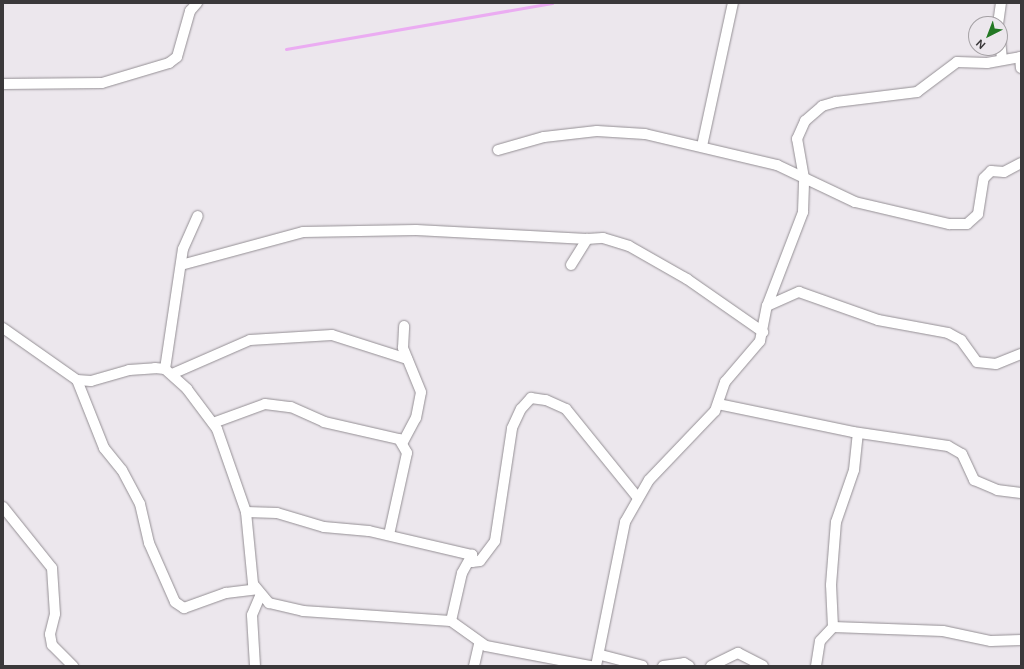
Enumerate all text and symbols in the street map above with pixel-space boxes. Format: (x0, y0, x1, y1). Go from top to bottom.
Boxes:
north arrow (968, 16, 1008, 56)
text: N (973, 36, 988, 52)

